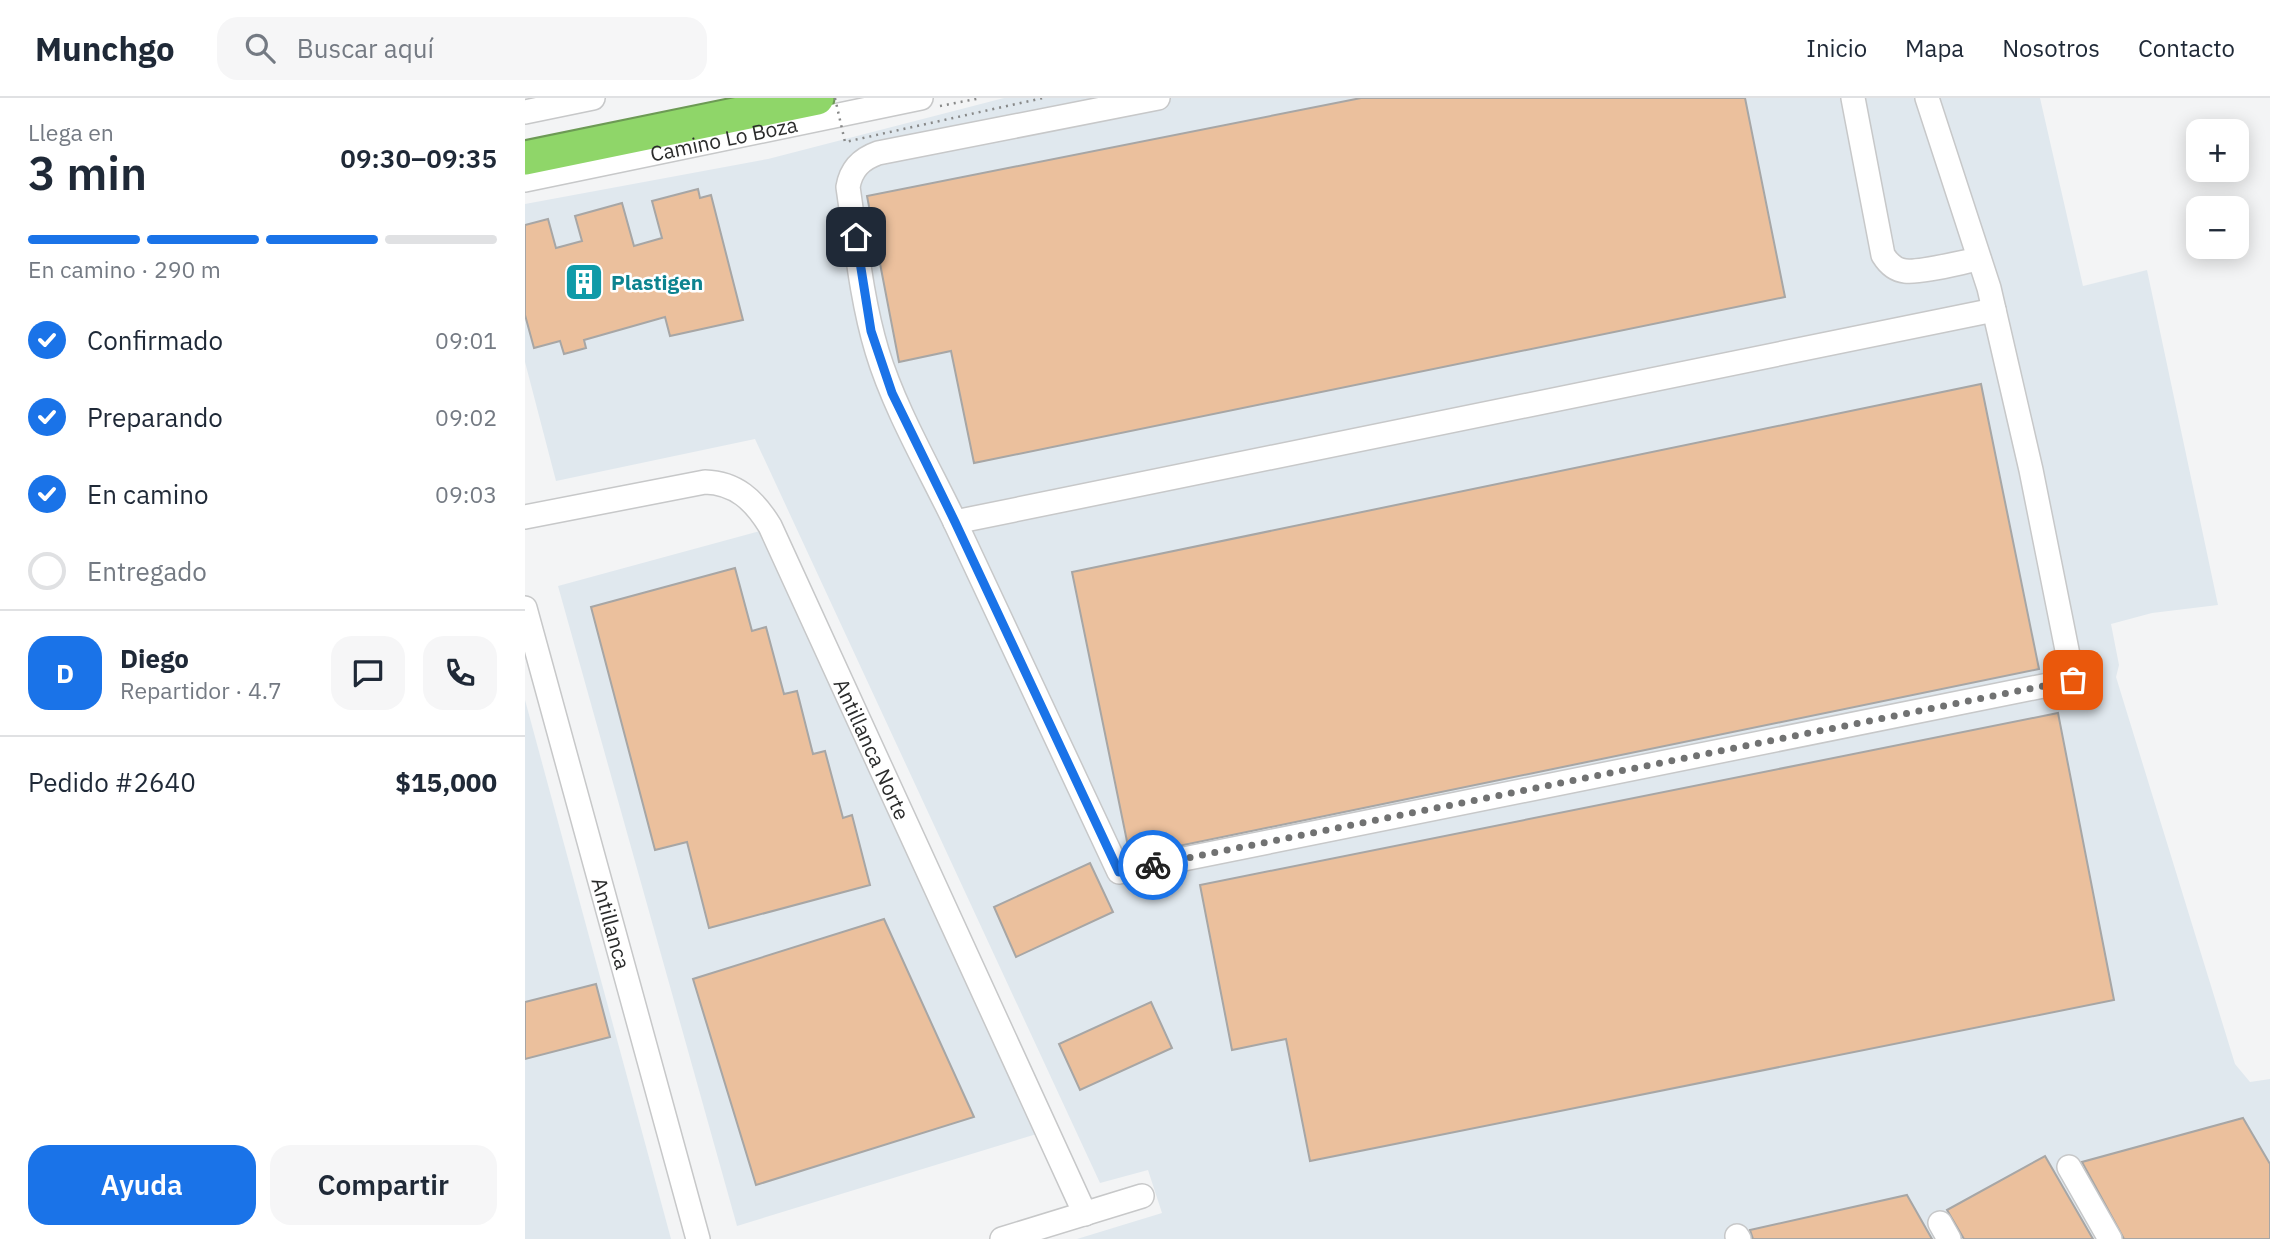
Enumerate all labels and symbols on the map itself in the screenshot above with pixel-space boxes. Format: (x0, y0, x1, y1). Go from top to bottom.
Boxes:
street label: Camino Lo Boza (648, 110, 800, 168)
pin (826, 207, 886, 267)
building icon: Plastigen (563, 261, 605, 303)
place label: Plastigen (611, 268, 703, 296)
pin (2043, 650, 2103, 710)
street label: Antillanca Norte (828, 674, 917, 824)
courier (1118, 830, 1188, 900)
street label: Antillanca (585, 874, 637, 973)

